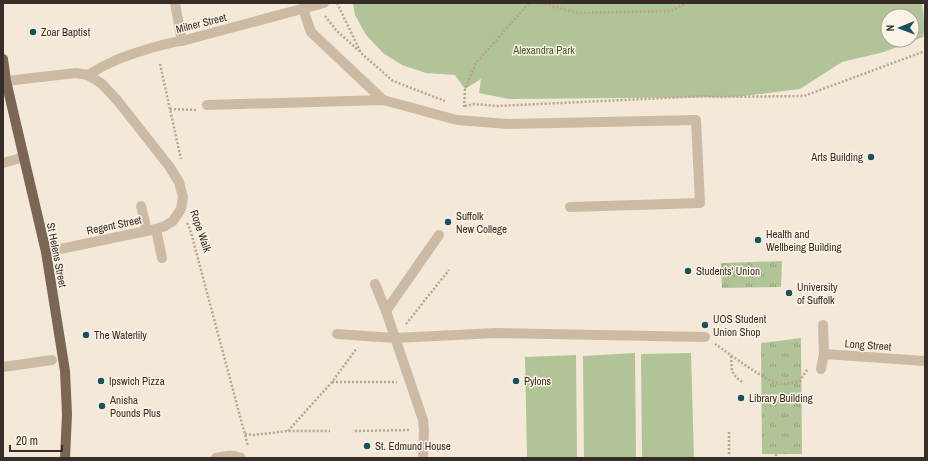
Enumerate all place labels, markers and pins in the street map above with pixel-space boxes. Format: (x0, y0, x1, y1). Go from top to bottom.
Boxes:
place label: Zoar Baptist (41, 25, 91, 39)
marker: Zoar Baptist (28, 27, 38, 37)
place label: Arts Building (810, 150, 863, 164)
marker: Arts Building (866, 152, 876, 162)
place label: Suffolk New College (456, 209, 507, 236)
marker: Suffolk New College (443, 217, 453, 227)
place label: Health and Wellbeing Building (766, 227, 842, 254)
marker: Health and Wellbeing Building (753, 235, 763, 245)
place label: Students' Union (696, 264, 760, 278)
marker: Students' Union (683, 266, 693, 276)
place label: University of Suffolk (797, 280, 838, 307)
marker: University of Suffolk (784, 288, 794, 298)
place label: UOS Student Union Shop (713, 312, 767, 339)
marker: UOS Student Union Shop (700, 320, 710, 330)
place label: The Waterlily (94, 328, 147, 342)
marker: The Waterlily (81, 330, 91, 340)
place label: Ipswich Pizza (109, 374, 165, 388)
place label: Pylons (524, 374, 552, 388)
marker: Ipswich Pizza (96, 376, 106, 386)
marker: Pylons (511, 376, 521, 386)
place label: Library Building (749, 391, 813, 405)
place label: Anisha Pounds Plus (109, 393, 161, 420)
marker: Library Building (736, 393, 746, 403)
marker: Anisha Pounds Plus (97, 401, 107, 411)
place label: St. Edmund House (375, 439, 451, 453)
marker: St. Edmund House (362, 441, 372, 451)

